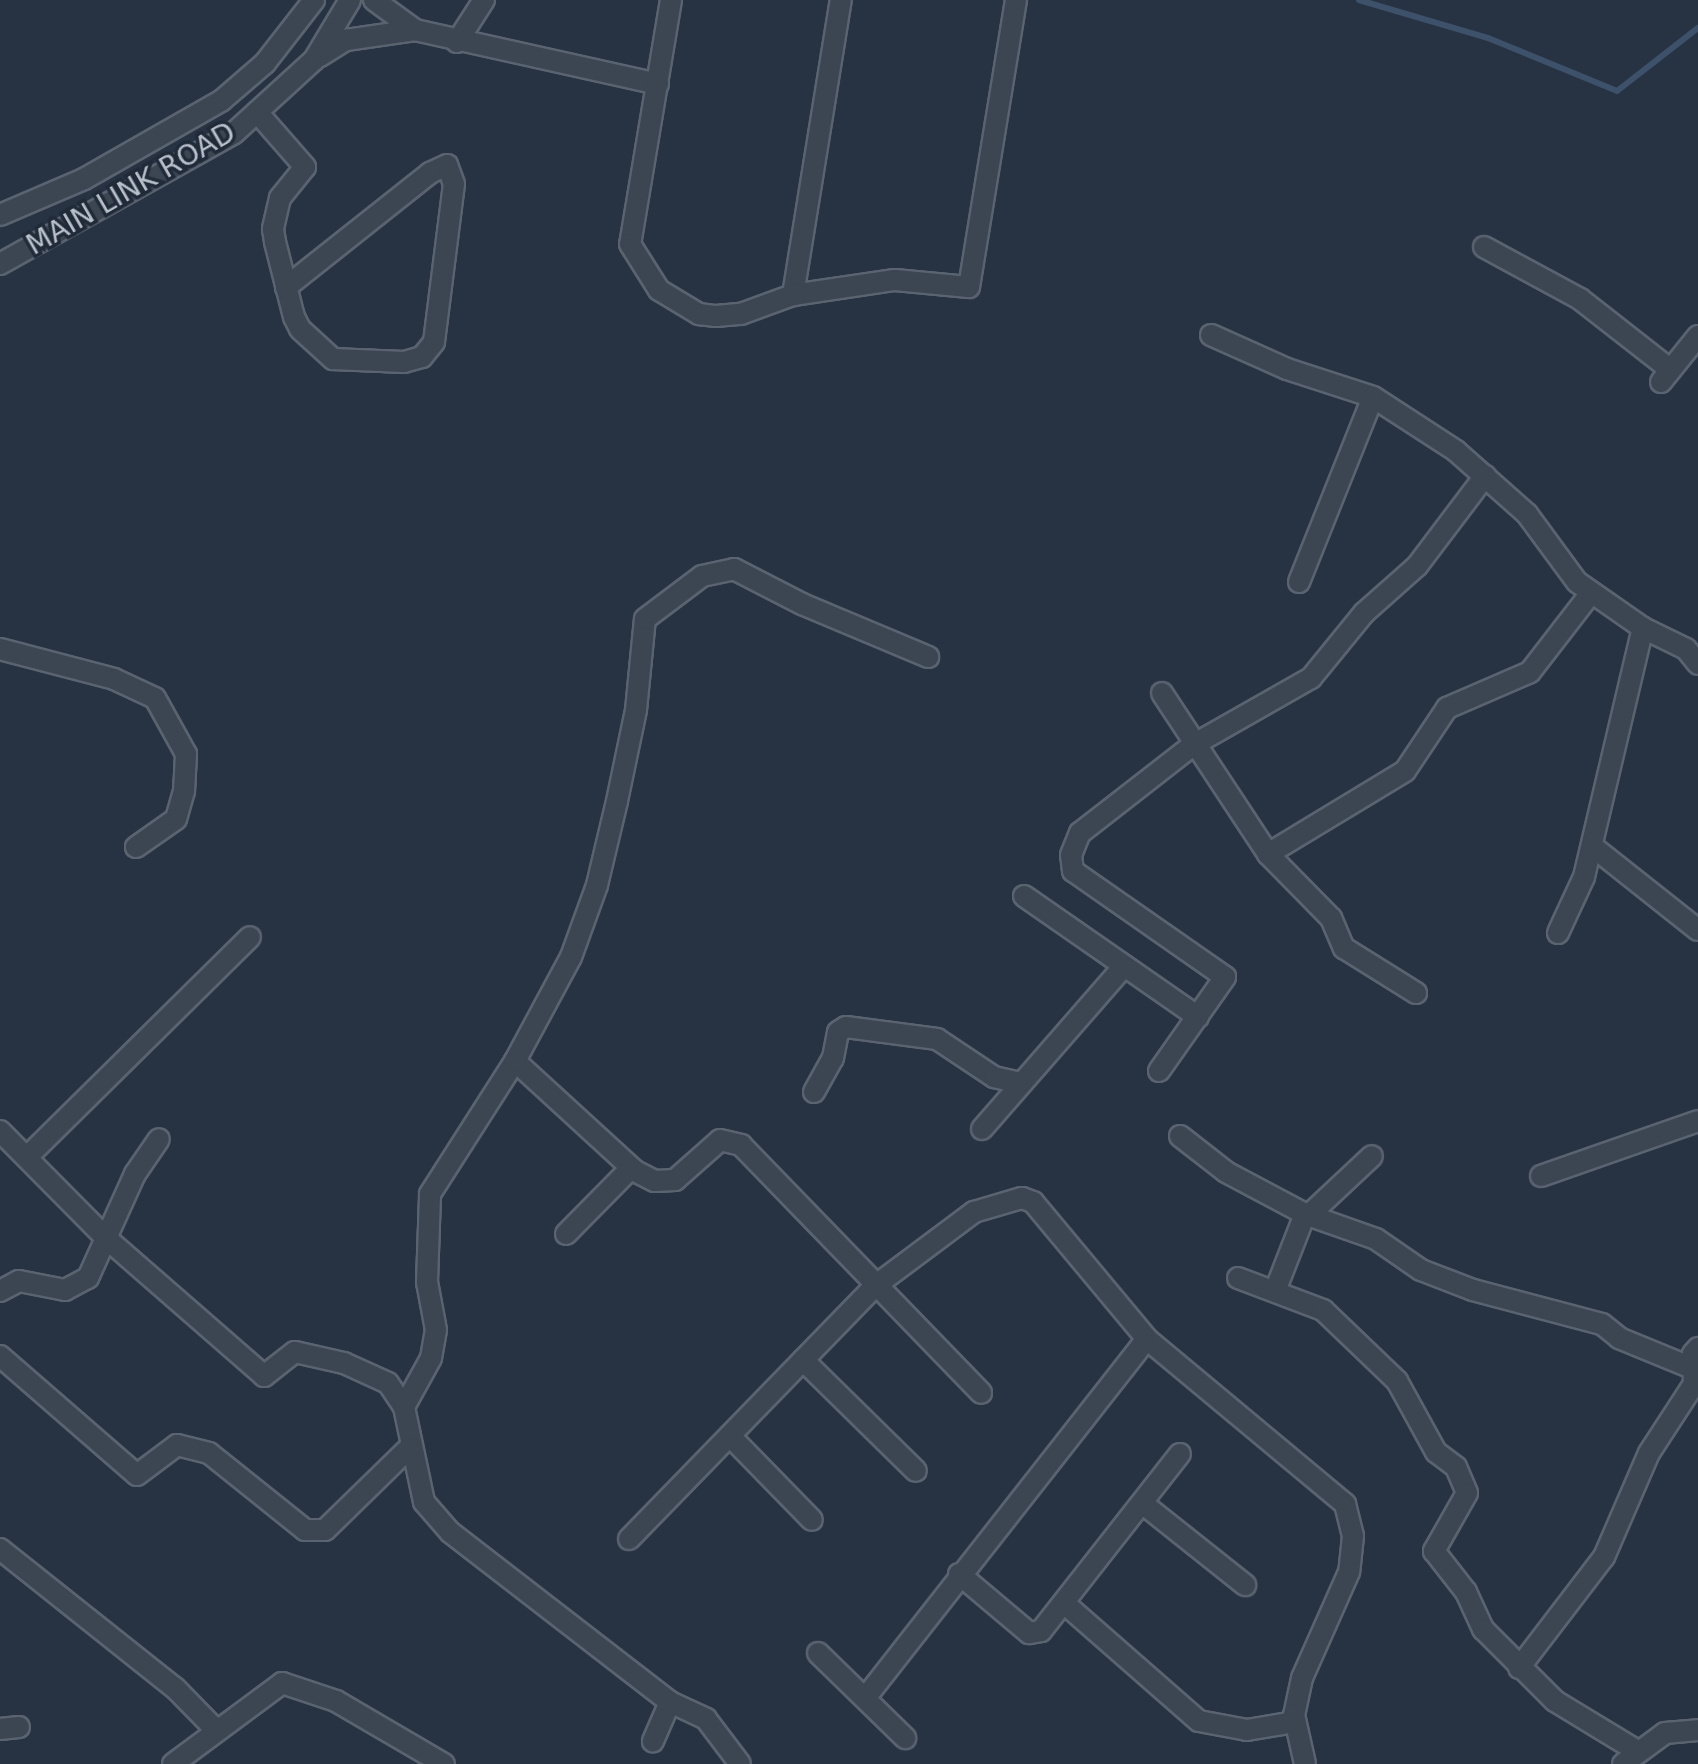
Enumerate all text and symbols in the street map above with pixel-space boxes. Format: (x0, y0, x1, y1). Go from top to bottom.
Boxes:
street label: MAIN LINK ROAD (21, 116, 241, 262)

